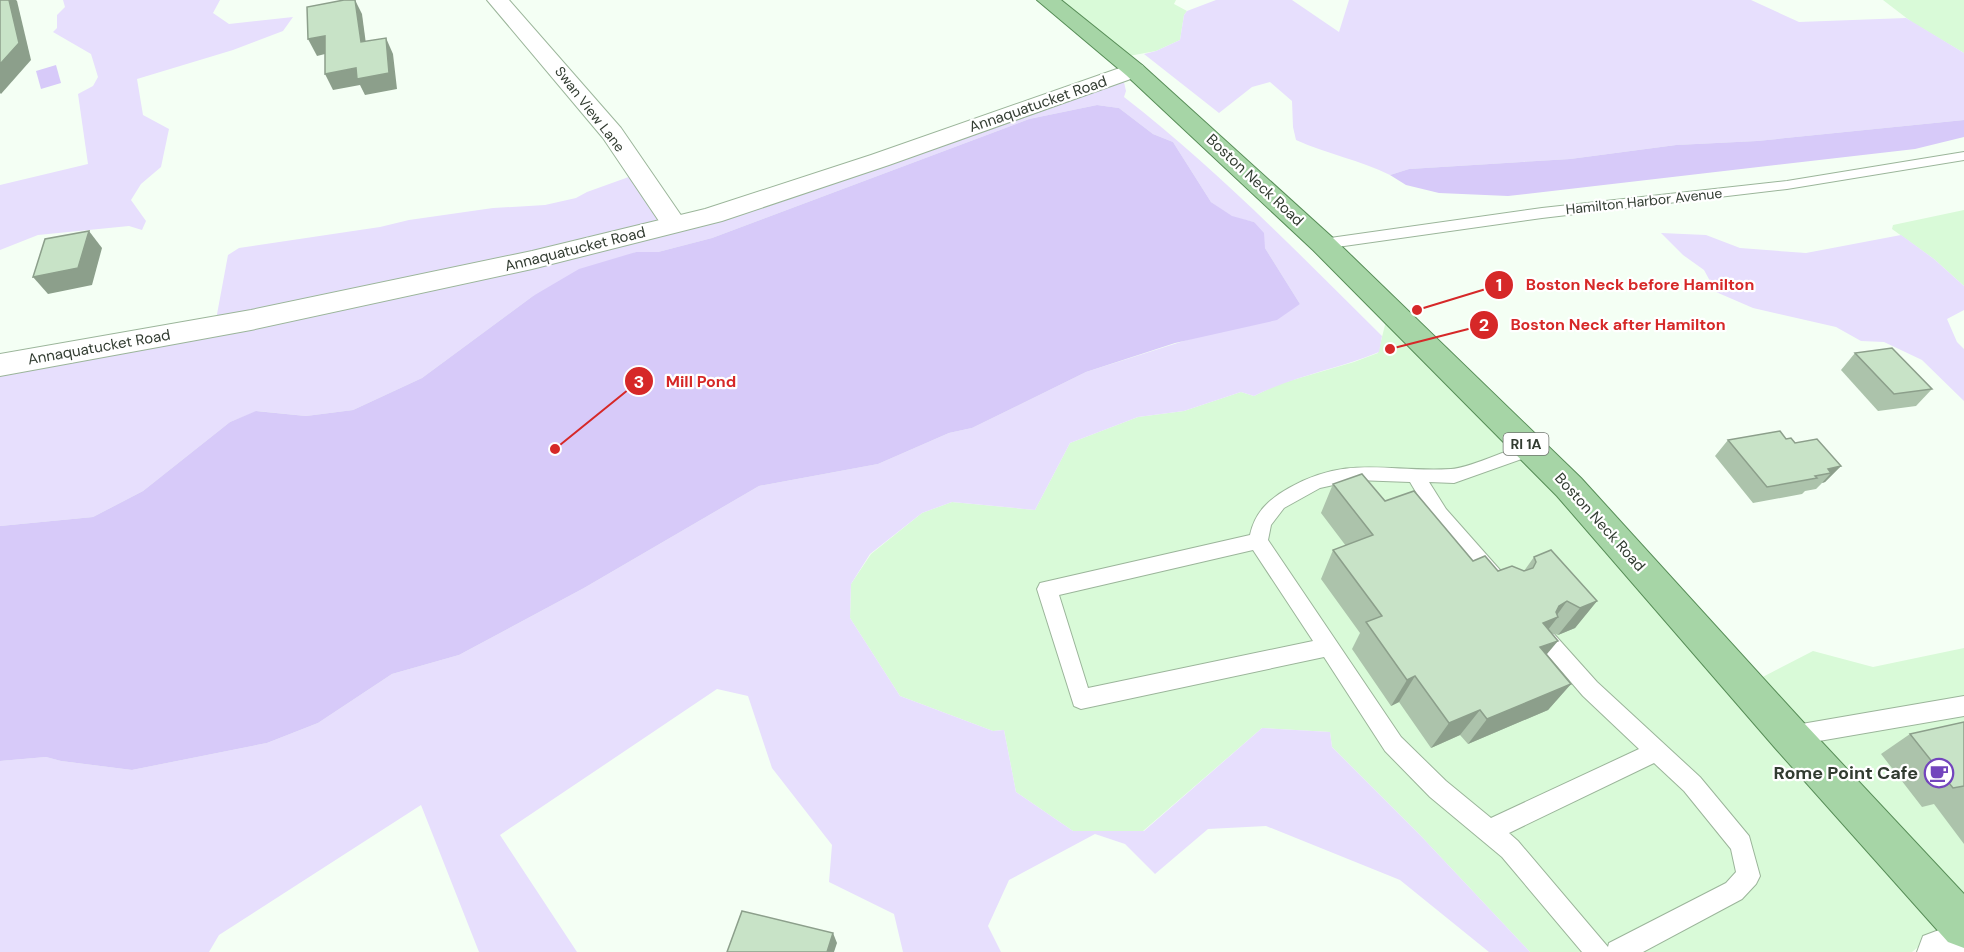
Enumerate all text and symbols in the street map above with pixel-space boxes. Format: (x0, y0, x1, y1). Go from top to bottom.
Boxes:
street label: Swan View Lane (551, 63, 629, 155)
street label: Annaquatucket Road (966, 71, 1110, 137)
street label: Boston Neck Road (1202, 130, 1308, 230)
street label: Hamilton Harbor Avenue (1565, 184, 1723, 218)
street label: Annaquatucket Road (503, 222, 647, 276)
callout: Boston Neck before Hamilton (1484, 268, 1766, 302)
text: 1 (1496, 273, 1502, 297)
text: Boston Neck before Hamilton (1526, 274, 1754, 295)
callout: Boston Neck after Hamilton (1469, 308, 1738, 342)
text: 2 (1479, 313, 1489, 337)
text: Boston Neck after Hamilton (1510, 314, 1726, 335)
street label: Annaquatucket Road (26, 325, 172, 369)
callout: Mill Pond (624, 364, 748, 398)
text: 3 (634, 370, 644, 394)
text: Mill Pond (666, 371, 736, 392)
road number: RI 1A (1504, 433, 1549, 455)
street label: Boston Neck Road (1550, 468, 1650, 576)
cafe icon: Rome Point Cafe (1923, 757, 1955, 789)
place label: Rome Point Cafe (1774, 761, 1918, 785)

